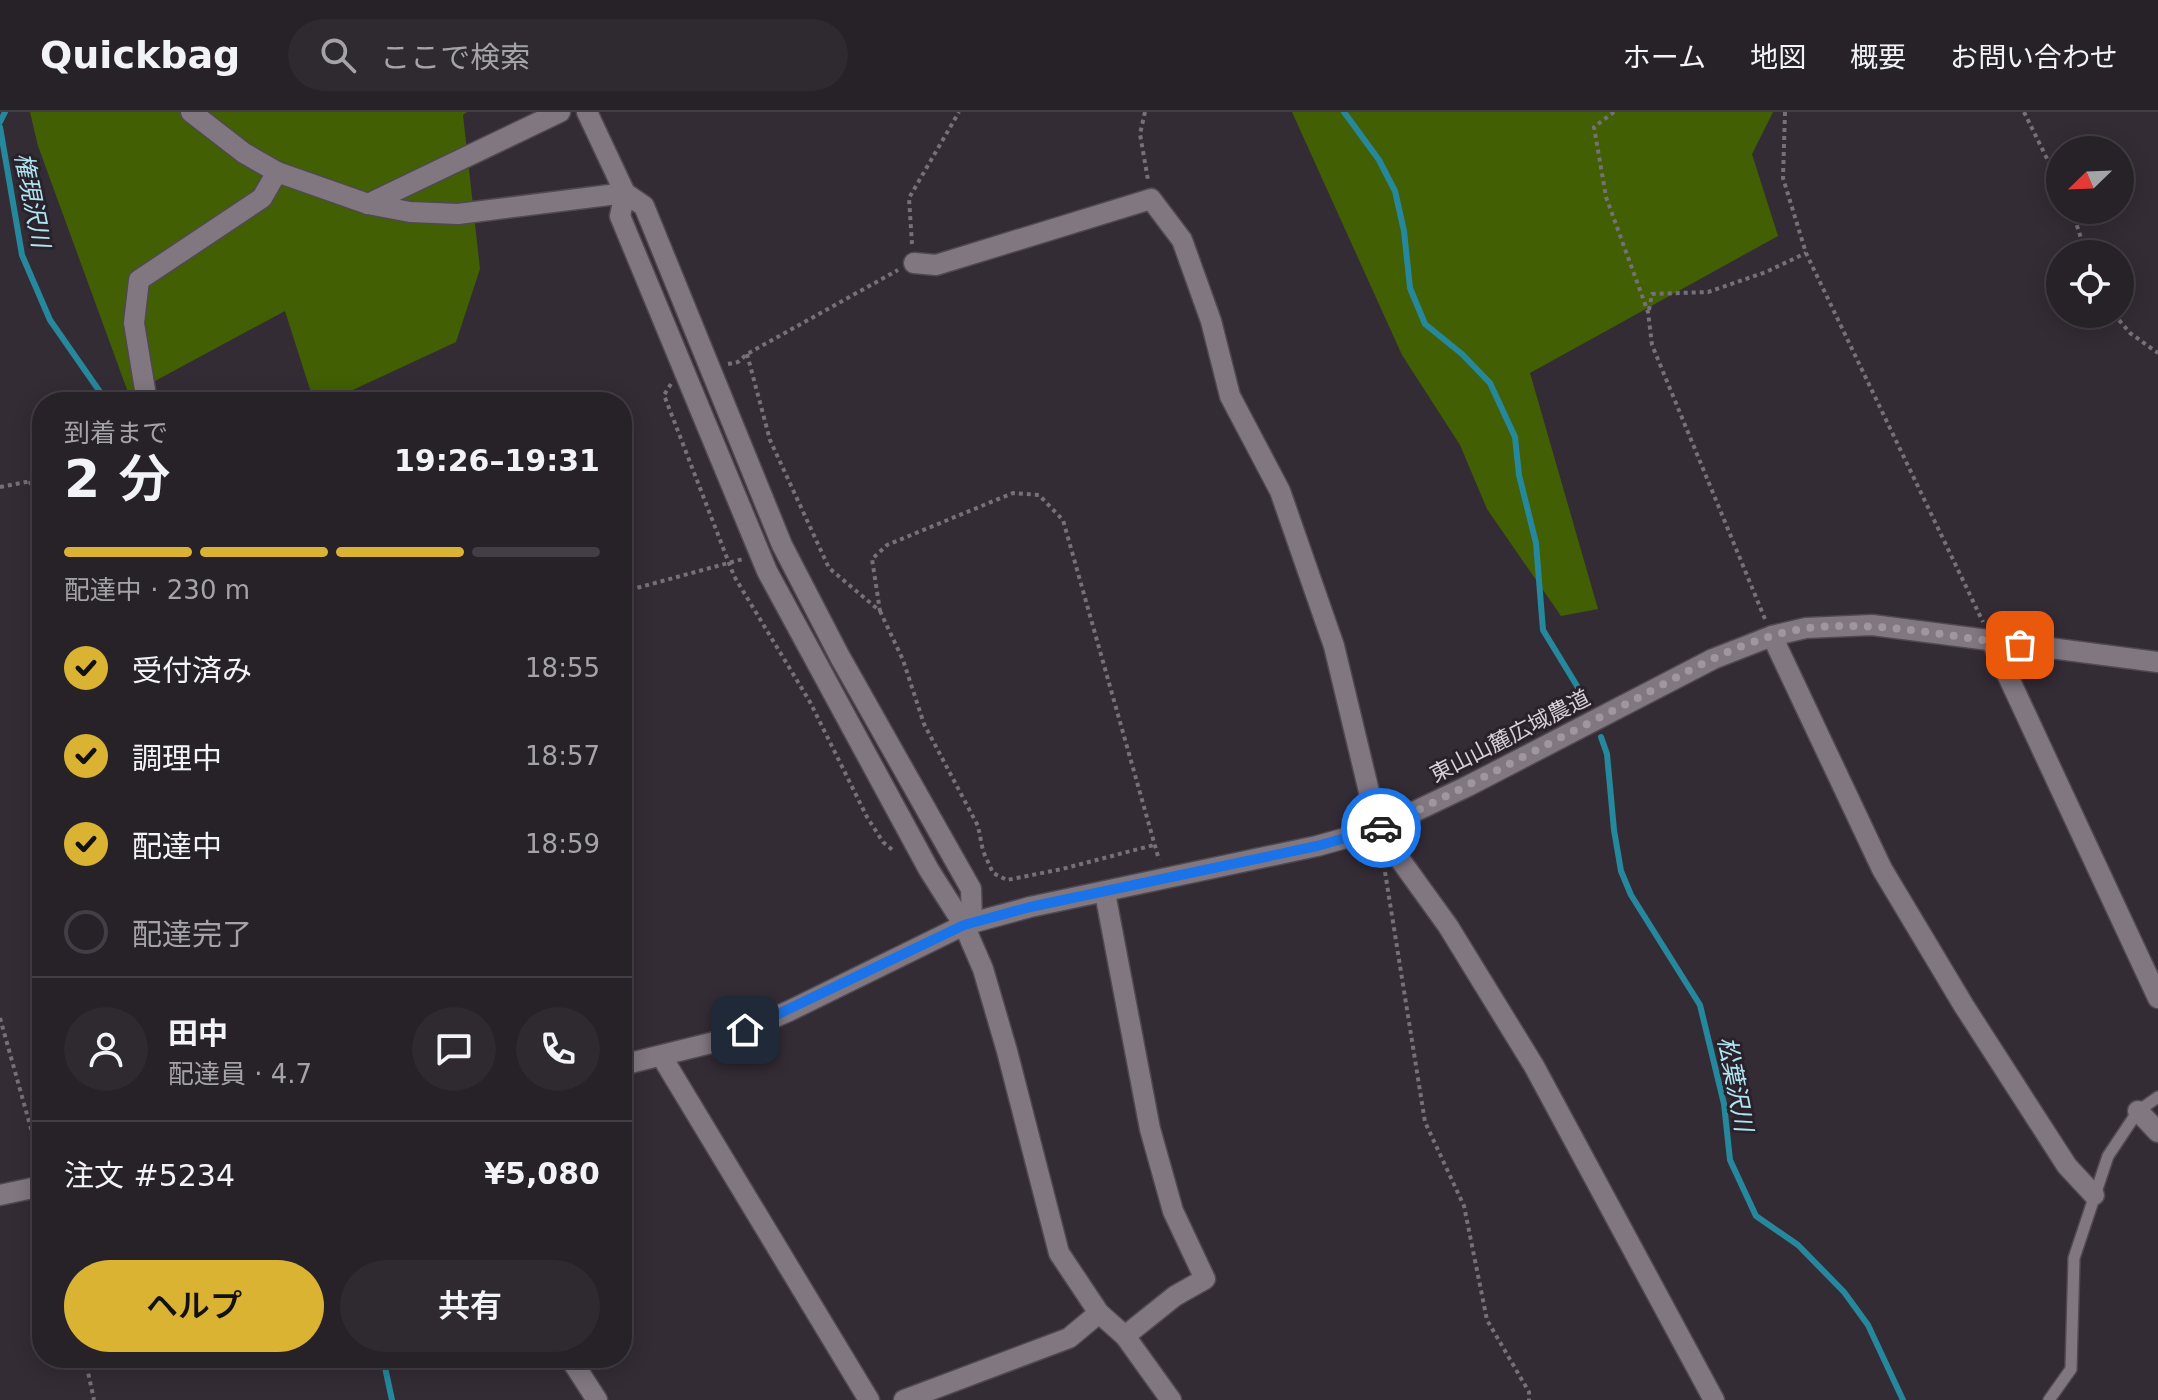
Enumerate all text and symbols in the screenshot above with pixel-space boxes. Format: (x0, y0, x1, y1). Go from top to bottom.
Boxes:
search box (288, 19, 848, 91)
text: Quickbag (40, 33, 240, 77)
icon: search (316, 33, 360, 77)
text: ここで検索 (380, 40, 530, 75)
text: ホーム (1623, 41, 1706, 74)
text: 地図 (1750, 41, 1806, 74)
text: 概要 (1850, 41, 1906, 74)
text: お問い合わせ (1950, 41, 2118, 74)
north arrow (2046, 136, 2134, 224)
map controls (2046, 136, 2134, 328)
water label: 権現沢川 (9, 150, 55, 253)
button: locate (2046, 240, 2134, 328)
text: 到着まで (64, 418, 168, 448)
text: 19:26–19:31 (394, 443, 600, 478)
text: 2 分 (64, 449, 170, 509)
text: 配達中 · 230 m (64, 575, 250, 605)
pin (1986, 611, 2054, 679)
icon: bag (1998, 623, 2042, 667)
icon: check (64, 646, 108, 690)
text: 受付済み (132, 653, 252, 688)
text: 18:55 (525, 653, 600, 683)
street label: 東山山麓広域農道 (1426, 685, 1594, 787)
icon: check (64, 734, 108, 778)
text: 調理中 (132, 741, 222, 776)
text: 18:57 (525, 741, 600, 771)
courier (1341, 788, 1421, 868)
icon: car (1359, 806, 1403, 850)
icon: check (64, 822, 108, 866)
text: 配達中 (132, 829, 222, 864)
text: 18:59 (525, 829, 600, 859)
text: 配達完了 (132, 917, 252, 952)
pin (711, 996, 779, 1064)
button: person (64, 1007, 148, 1091)
button: chat (412, 1007, 496, 1091)
button: phone (516, 1007, 600, 1091)
icon: home (723, 1008, 767, 1052)
text: 田中 (168, 1016, 228, 1051)
water label: 松葉沢川 (1712, 1034, 1758, 1137)
text: 配達員 · 4.7 (168, 1059, 312, 1089)
text: ¥5,080 (484, 1156, 600, 1191)
text: 注文 #5234 (64, 1158, 235, 1193)
button: ヘルプ (64, 1260, 324, 1352)
button: 共有 (340, 1260, 600, 1352)

